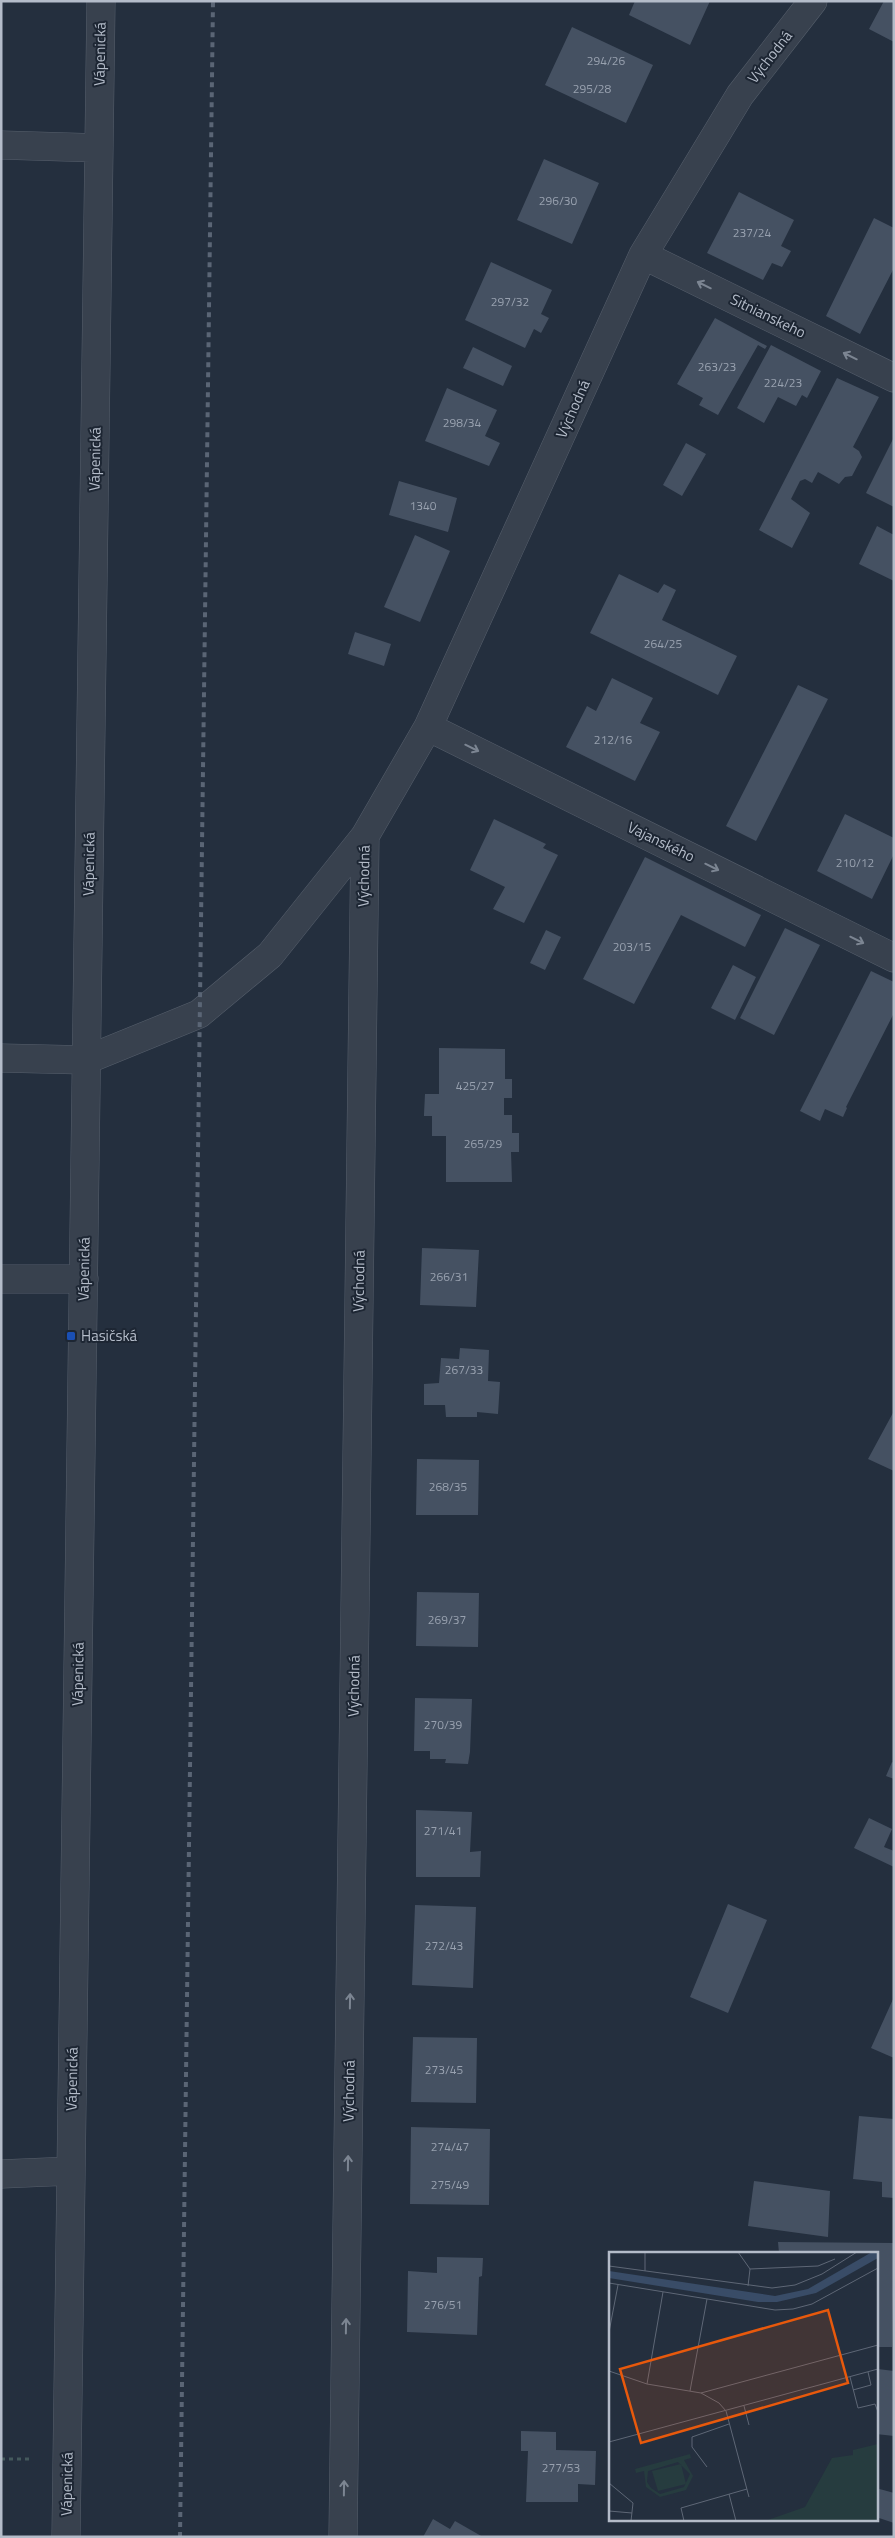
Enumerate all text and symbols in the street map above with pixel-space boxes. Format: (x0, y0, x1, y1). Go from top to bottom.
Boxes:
street label: Vápenická (87, 21, 112, 86)
street label: Východná (742, 25, 798, 88)
house number: 294/26 (587, 51, 626, 70)
house number: 295/28 (573, 79, 612, 98)
house number: 296/30 (539, 191, 578, 210)
house number: 237/24 (733, 223, 772, 242)
one-way arrow (697, 280, 712, 289)
street label: Sitnianskeho (727, 287, 810, 344)
house number: 297/32 (491, 292, 529, 311)
one-way arrow (843, 351, 858, 360)
house number: 263/23 (698, 357, 736, 376)
house number: 224/23 (764, 373, 802, 392)
street label: Východná (549, 375, 596, 442)
house number: 298/34 (443, 413, 482, 432)
street label: Vápenická (82, 426, 107, 491)
house number: 1340 (410, 496, 437, 515)
house number: 264/25 (644, 634, 683, 653)
house number: 212/16 (594, 730, 633, 749)
one-way arrow (464, 744, 479, 753)
street label: Vajanského (624, 815, 699, 868)
street label: Vápenická (76, 831, 101, 896)
street label: Východná (351, 844, 376, 907)
house number: 210/12 (836, 853, 874, 872)
one-way arrow (704, 863, 719, 872)
one-way arrow (849, 936, 864, 945)
house number: 203/15 (613, 937, 652, 956)
house number: 425/27 (456, 1076, 494, 1095)
house number: 265/29 (464, 1134, 503, 1153)
street label: Vápenická (71, 1236, 96, 1301)
street label: Východná (346, 1249, 371, 1312)
house number: 266/31 (430, 1267, 468, 1286)
place label: Hasičská (81, 1324, 138, 1347)
marker: Hasičská (65, 1330, 77, 1342)
house number: 267/33 (445, 1360, 483, 1379)
house number: 268/35 (429, 1477, 468, 1496)
house number: 269/37 (428, 1610, 466, 1629)
street label: Vápenická (65, 1641, 90, 1706)
street label: Východná (341, 1654, 366, 1717)
house number: 270/39 (424, 1715, 463, 1734)
house number: 271/41 (424, 1821, 462, 1840)
house number: 272/43 (425, 1936, 463, 1955)
one-way arrow (345, 1993, 355, 2009)
street label: Vápenická (59, 2046, 84, 2111)
street label: Východná (336, 2059, 361, 2122)
house number: 273/45 (425, 2060, 464, 2079)
house number: 274/47 (431, 2137, 469, 2156)
one-way arrow (343, 2155, 353, 2172)
house number: 275/49 (431, 2175, 470, 2194)
inset map (609, 2252, 878, 2520)
house number: 276/51 (424, 2295, 462, 2314)
one-way arrow (341, 2318, 351, 2334)
street label: Vápenická (54, 2451, 79, 2516)
house number: 277/53 (542, 2458, 580, 2477)
one-way arrow (339, 2480, 349, 2496)

